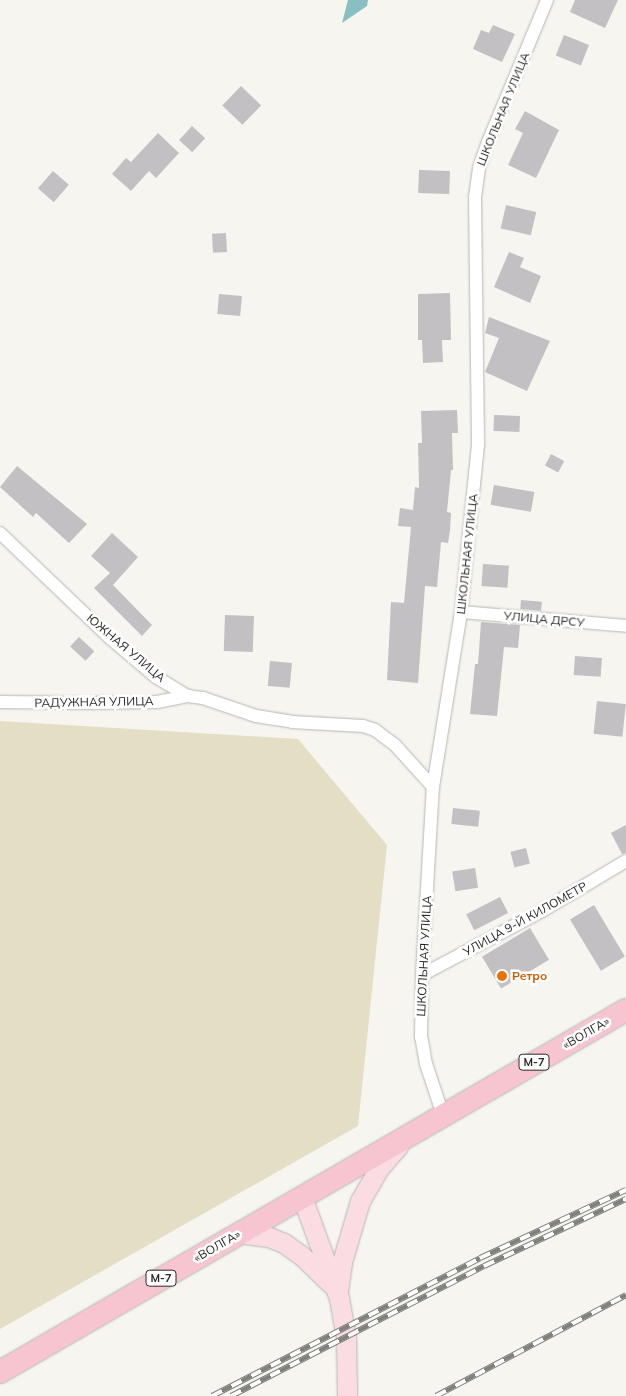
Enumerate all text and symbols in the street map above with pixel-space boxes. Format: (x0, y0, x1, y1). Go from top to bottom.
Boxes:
street label: ШКОЛЬНАЯ УЛИЦА (474, 50, 532, 168)
street label: ШКОЛЬНАЯ УЛИЦА (454, 493, 480, 615)
street label: УЛИЦА ДРСУ (503, 608, 585, 630)
street label: ЮЖНАЯ УЛИЦА (84, 611, 168, 685)
street label: РАДУЖНАЯ УЛИЦА (34, 694, 154, 710)
street label: УЛИЦА 9-Й КИЛОМЕТР (460, 879, 590, 959)
street label: ШКОЛЬНАЯ УЛИЦА (414, 895, 434, 1017)
place label: Ретро (512, 969, 547, 983)
marker: Ретро (496, 970, 508, 982)
street label: «ВОЛГА» (560, 1014, 612, 1052)
road number: М-7 (518, 1054, 550, 1070)
street label: «ВОЛГА» (191, 1227, 243, 1265)
road number: М-7 (145, 1270, 177, 1286)

